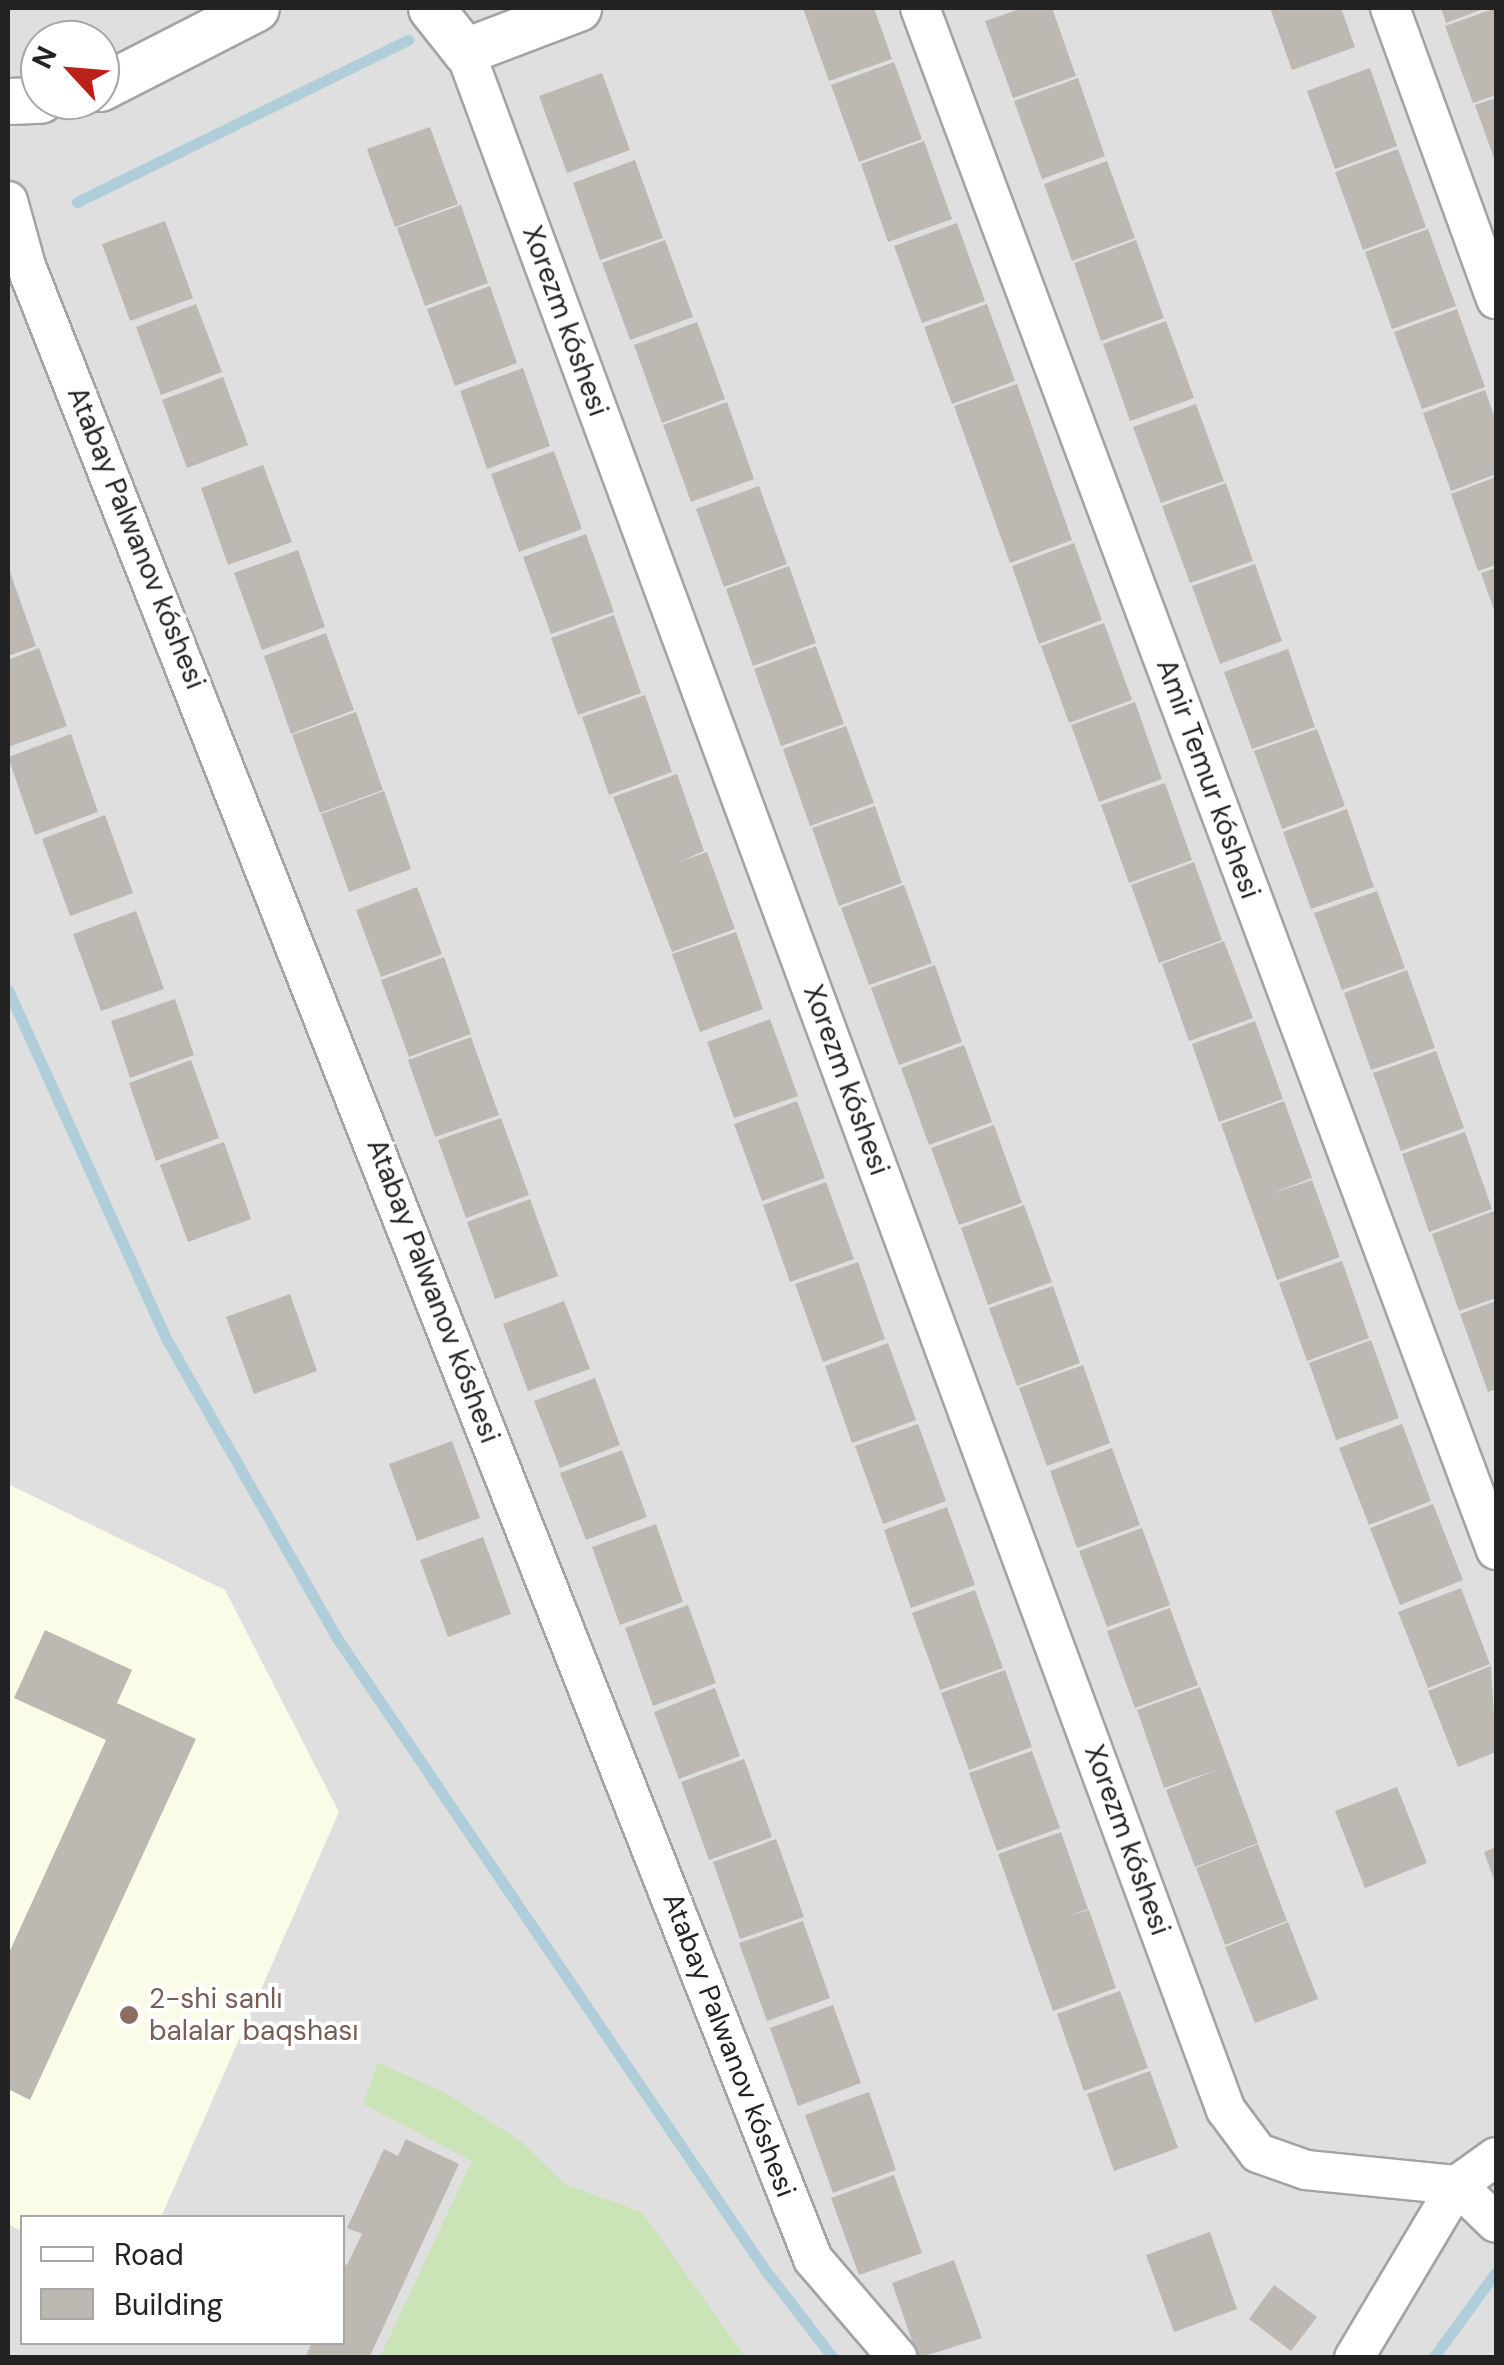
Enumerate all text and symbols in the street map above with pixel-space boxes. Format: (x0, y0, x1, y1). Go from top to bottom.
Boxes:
north arrow (20, 20, 120, 120)
text: N (23, 40, 65, 75)
street label: Xorezm kóshesi (515, 221, 615, 421)
street label: Atabay Palwanov kóshesi (60, 382, 212, 694)
street label: Amir Temur kóshesi (1149, 655, 1267, 903)
street label: Xorezm kóshesi (796, 980, 896, 1180)
street label: Atabay Palwanov kóshesi (359, 1134, 507, 1448)
street label: Xorezm kóshesi (1077, 1740, 1177, 1940)
street label: Atabay Palwanov kóshesi (655, 1888, 803, 2202)
place label: 2-shi sanlı balalar baqshası (149, 1982, 359, 2048)
marker: 2-shi sanlı balalar baqshası (118, 2004, 140, 2026)
legend (20, 2215, 345, 2345)
text: Road (114, 2235, 184, 2274)
text: Building (114, 2285, 223, 2324)

